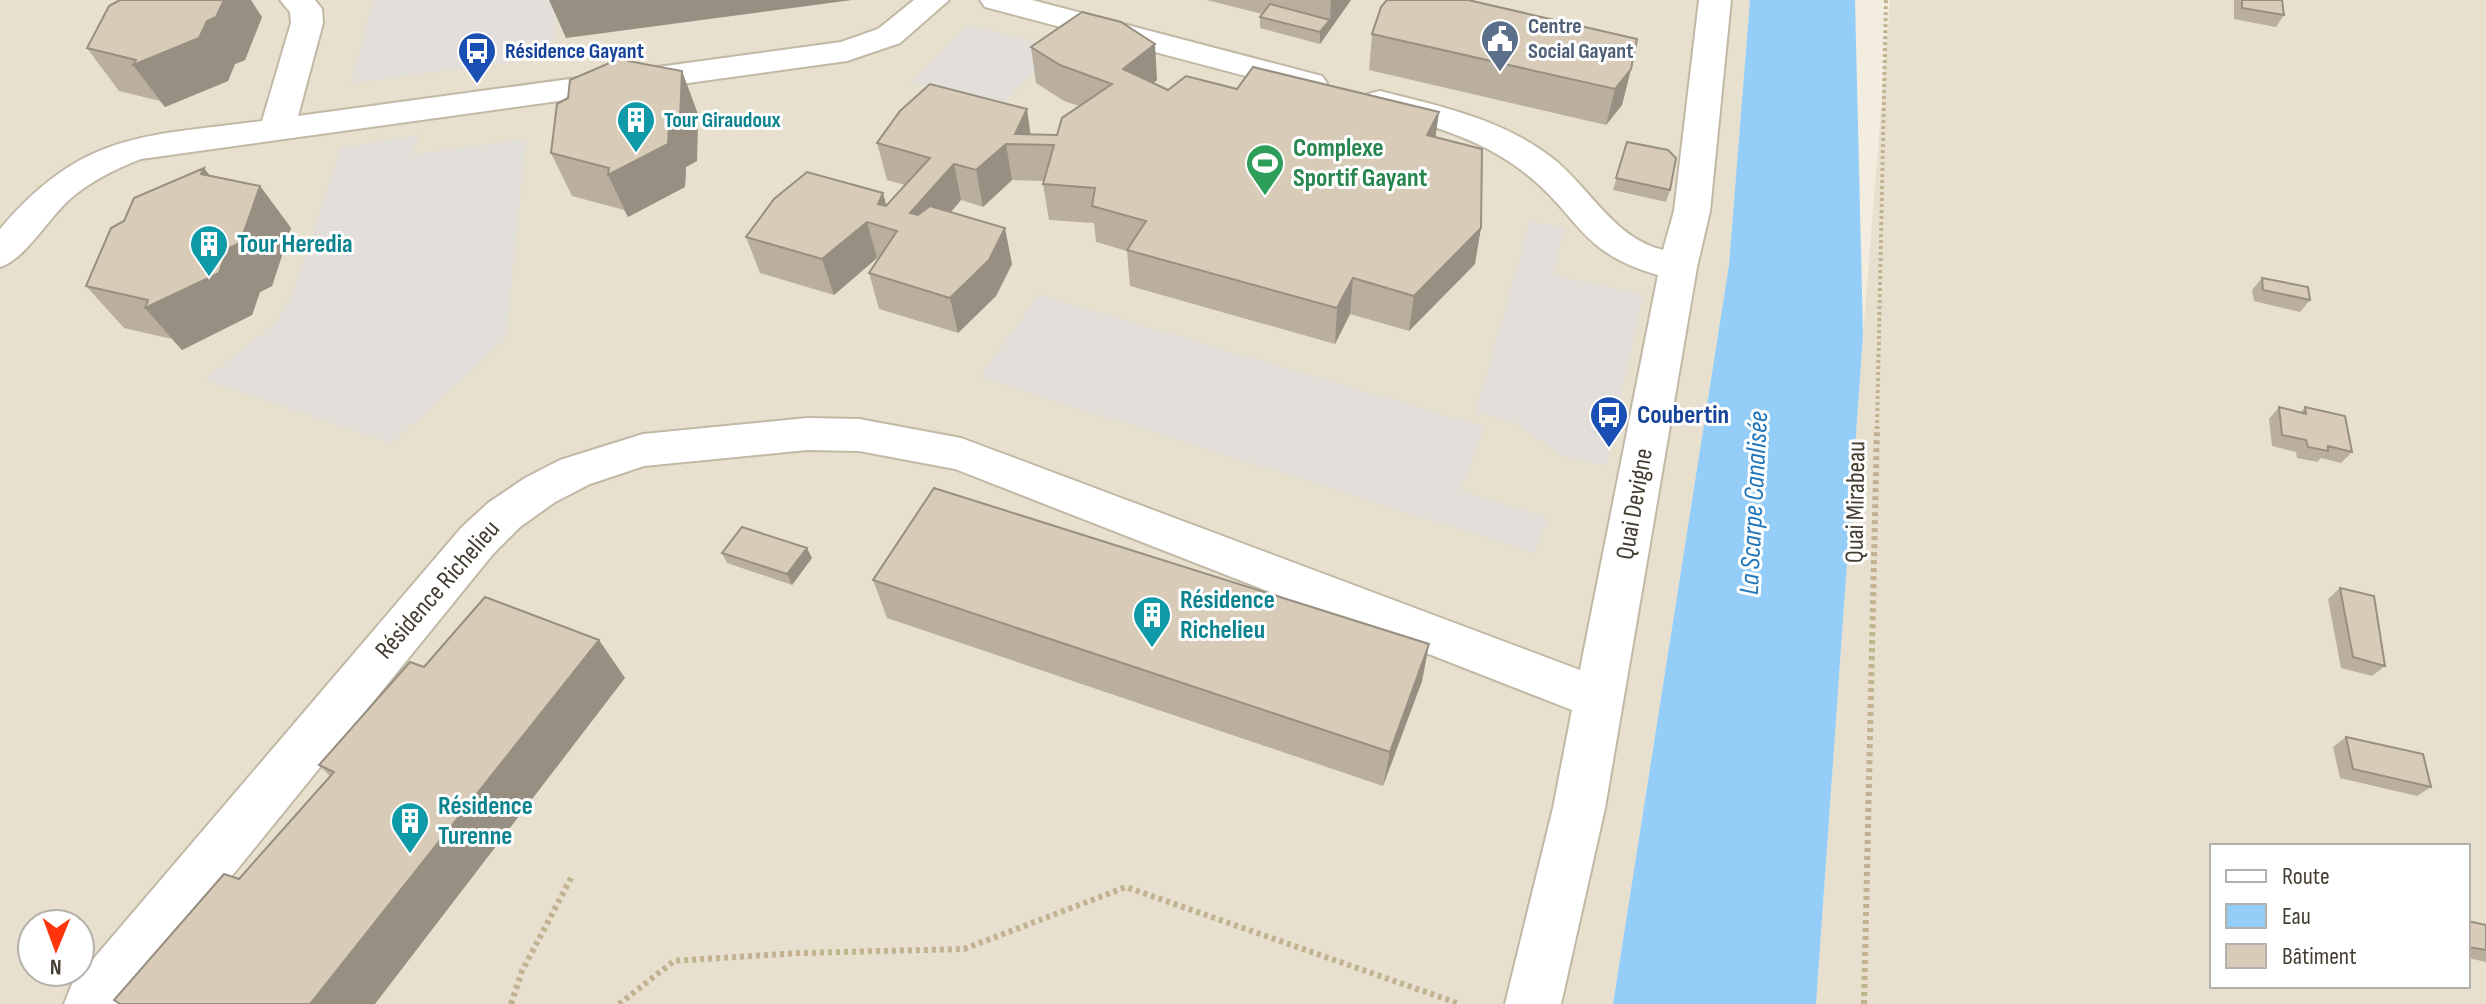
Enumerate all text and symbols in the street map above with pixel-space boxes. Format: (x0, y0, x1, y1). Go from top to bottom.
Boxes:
place label: Centre Social Gayant (1528, 13, 1634, 65)
public building icon: Centre Social Gayant (1479, 18, 1521, 73)
bus stop icon: Résidence Gayant (456, 30, 498, 85)
place label: Résidence Gayant (505, 38, 644, 65)
building icon: Tour Giraudoux (615, 99, 657, 154)
place label: Tour Giraudoux (664, 107, 781, 134)
place label: Complexe Sportif Gayant (1293, 133, 1428, 194)
sports icon: Complexe Sportif Gayant (1244, 142, 1286, 197)
building icon: Tour Heredia (188, 223, 230, 278)
place label: Tour Heredia (237, 229, 353, 260)
bus stop icon: Coubertin (1588, 394, 1630, 449)
place label: Coubertin (1637, 400, 1729, 431)
water label: La Scarpe Canalisée (1733, 410, 1775, 596)
street label: Quai Mirabeau (1839, 441, 1873, 563)
street label: Quai Devigne (1610, 446, 1660, 562)
street label: Résidence Richelieu (369, 514, 507, 666)
place label: Résidence Richelieu (1180, 585, 1275, 646)
building icon: Résidence Richelieu (1131, 594, 1173, 649)
place label: Résidence Turenne (438, 791, 533, 852)
building icon: Résidence Turenne (389, 800, 431, 855)
legend (2210, 844, 2470, 988)
text: Route (2282, 862, 2330, 891)
text: Eau (2282, 902, 2311, 931)
north arrow (16, 908, 96, 988)
text: Bâtiment (2282, 942, 2357, 971)
text: N (50, 953, 62, 980)

